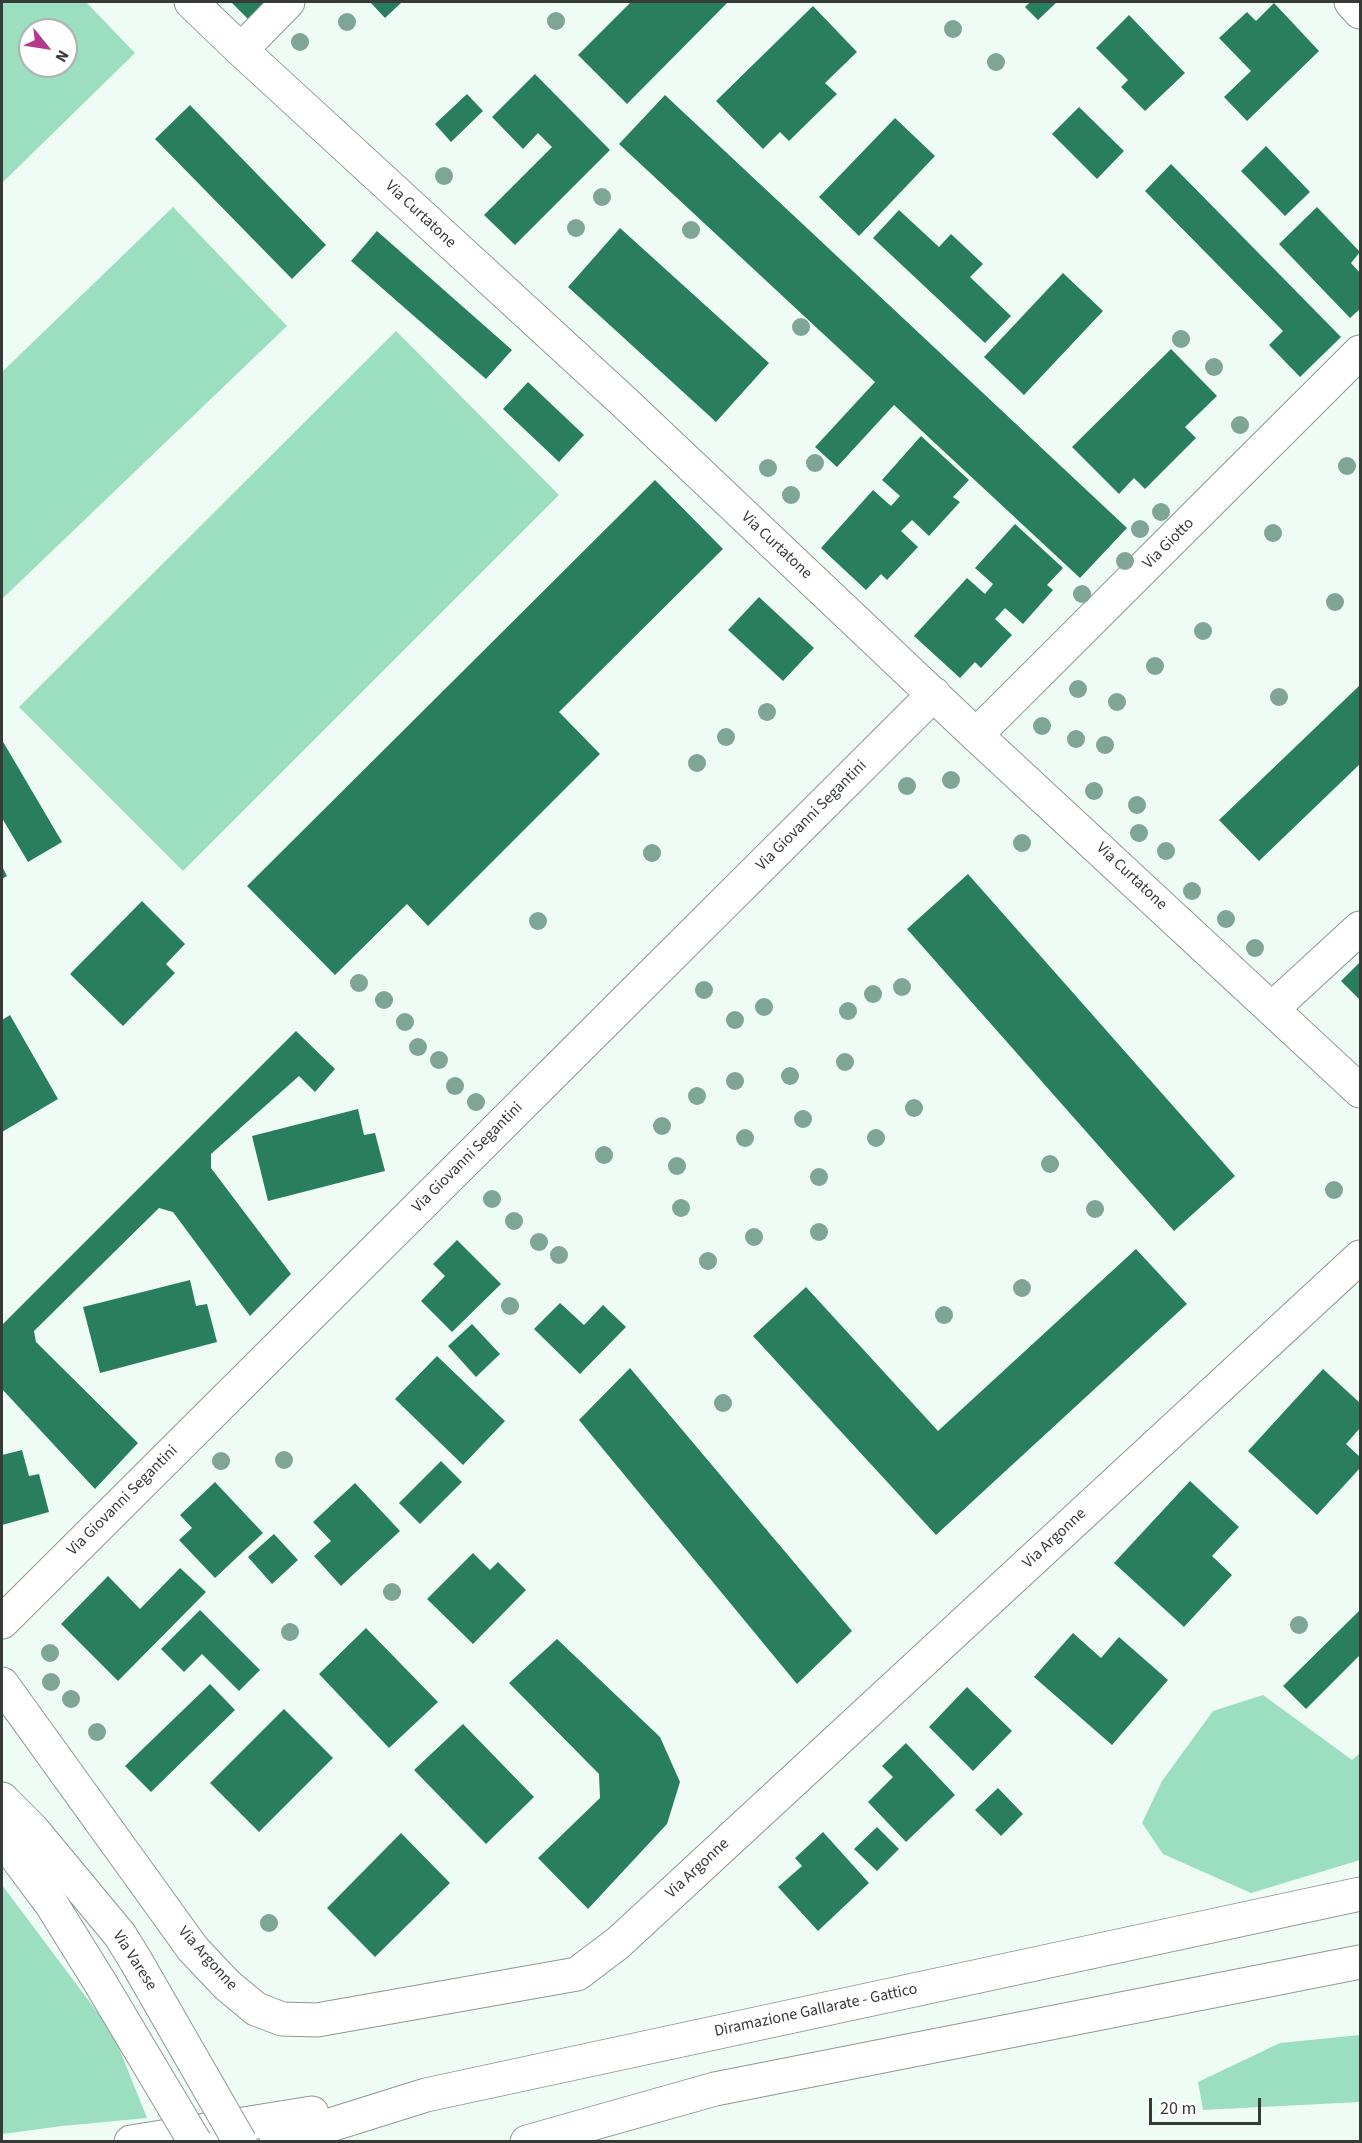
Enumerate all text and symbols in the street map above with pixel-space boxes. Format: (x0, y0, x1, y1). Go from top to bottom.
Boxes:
north arrow (18, 18, 78, 78)
text: N (50, 46, 74, 66)
street label: Via Curtatone (380, 177, 460, 253)
street label: Via Curtatone (736, 508, 816, 584)
street label: Via Giotto (1139, 514, 1199, 574)
street label: Via Giovanni Segantini (753, 757, 871, 875)
street label: Via Curtatone (1091, 839, 1171, 915)
street label: Via Giovanni Segantini (409, 1099, 527, 1217)
street label: Via Giovanni Segantini (64, 1442, 182, 1560)
street label: Via Argonne (1019, 1505, 1091, 1573)
street label: Via Argonne (662, 1835, 734, 1903)
street label: Via Argonne (173, 1923, 241, 1995)
street label: Via Varese (108, 1928, 160, 1994)
street label: Diramazione Gallarate - Gattico (713, 1980, 919, 2042)
scale bar (1152, 2086, 1264, 2124)
text: 20 m (1160, 2096, 1196, 2121)

